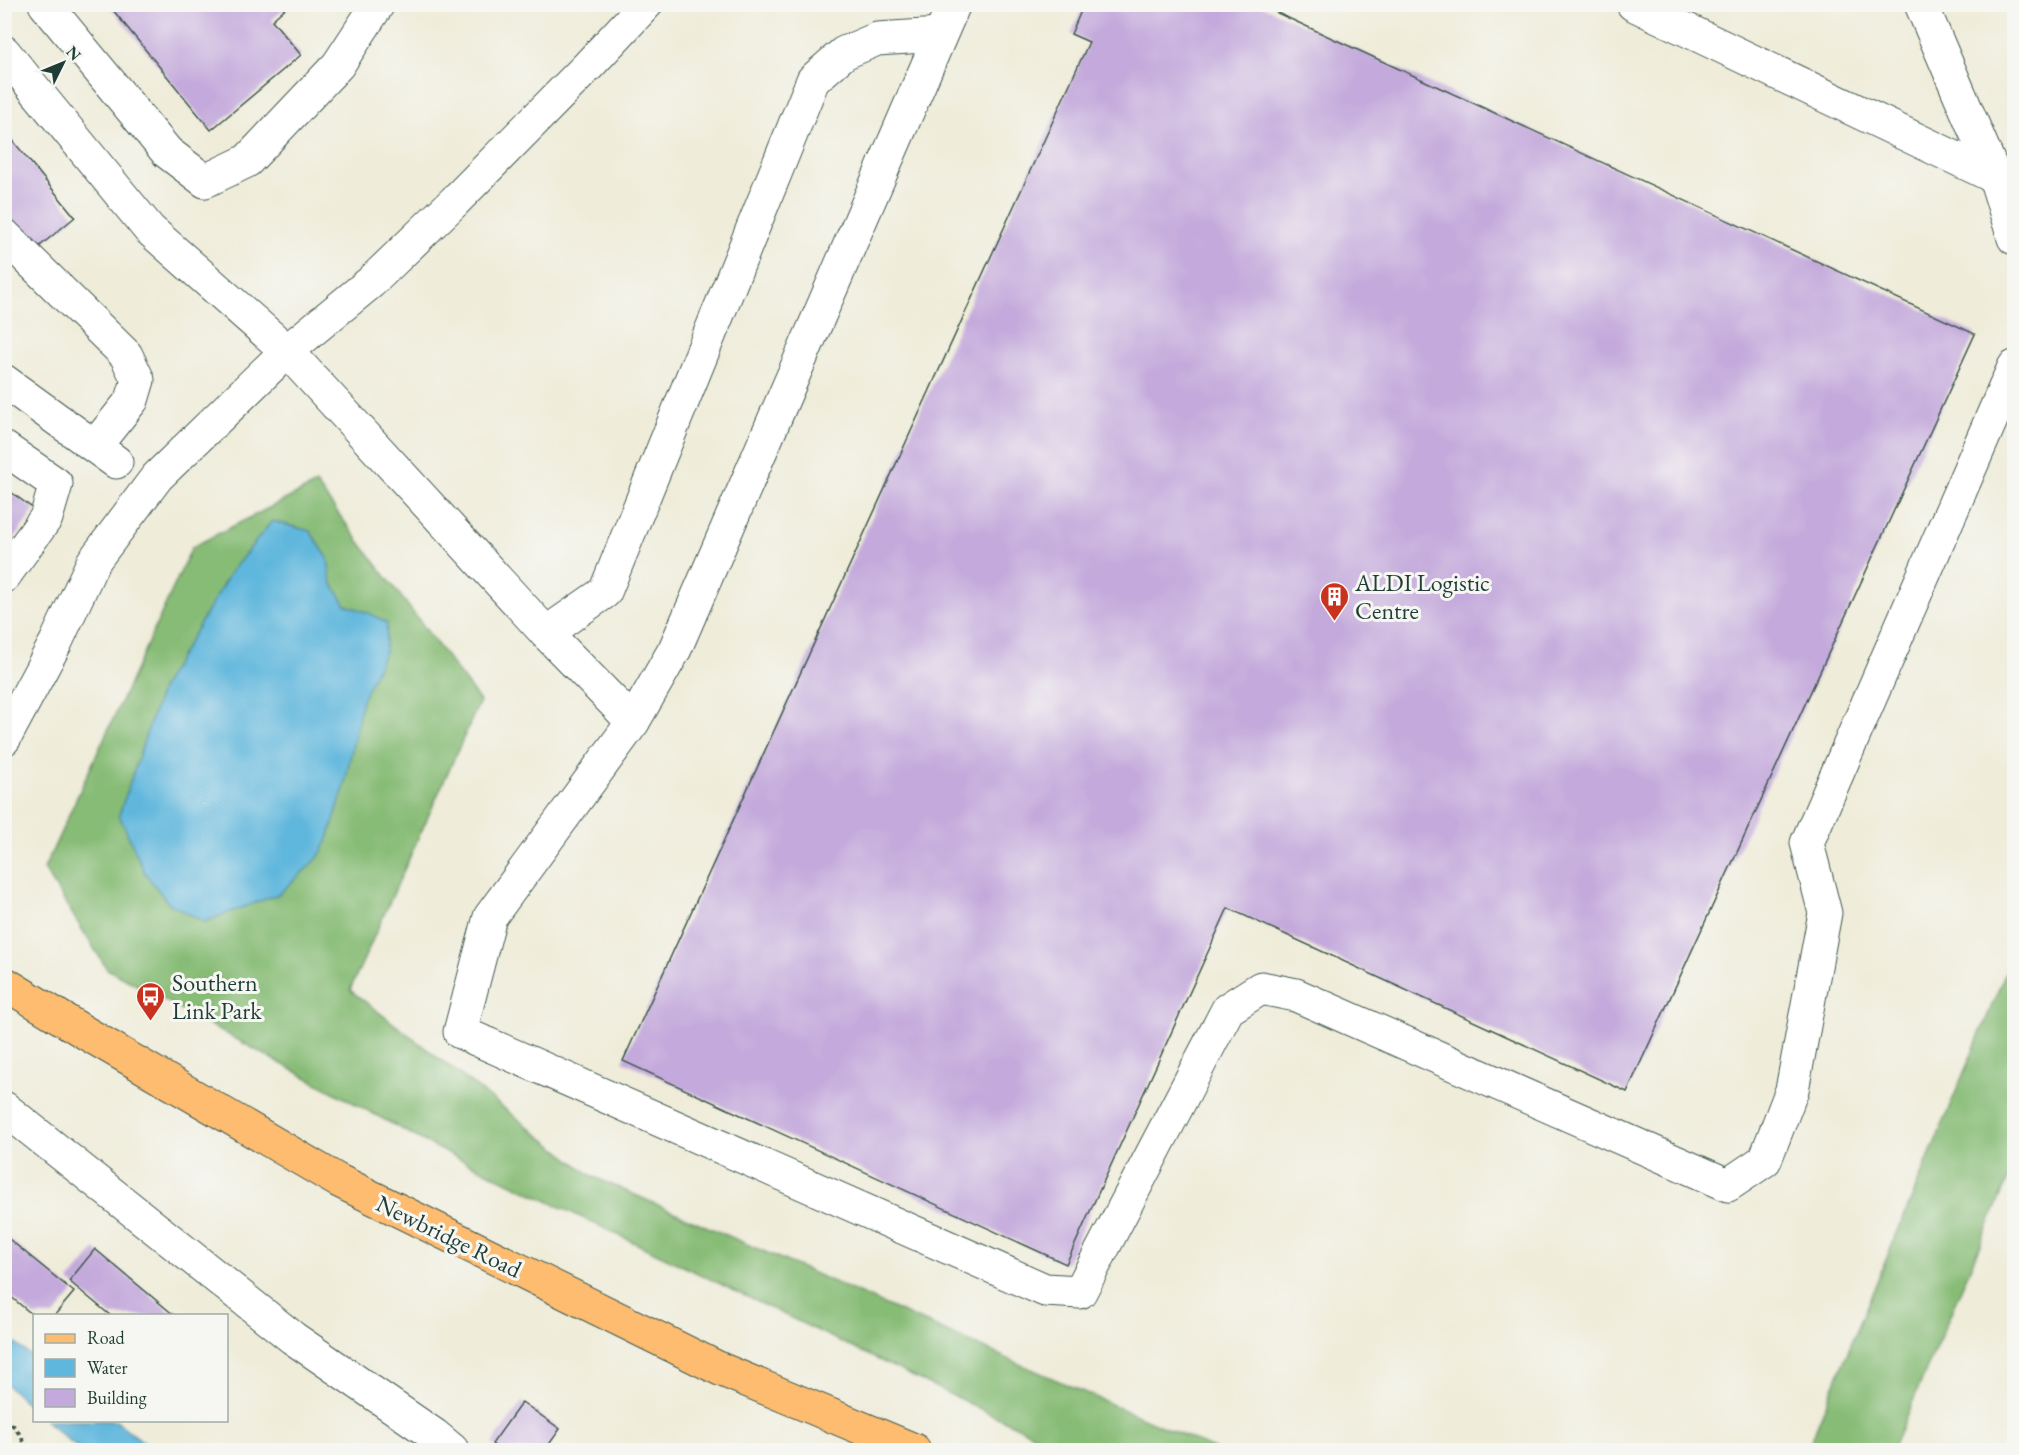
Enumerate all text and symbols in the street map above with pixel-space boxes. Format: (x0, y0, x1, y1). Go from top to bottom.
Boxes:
north arrow (33, 33, 93, 93)
text: N (62, 41, 86, 65)
place label: ALDI Logistic Centre (1354, 567, 1490, 626)
building icon: ALDI Logistic Centre (1318, 580, 1350, 622)
place label: Southern Link Park (172, 967, 262, 1026)
bus stop icon: Southern Link Park (135, 980, 167, 1022)
street label: Newbridge Road (371, 1187, 528, 1285)
legend (33, 1314, 228, 1422)
text: Road (87, 1326, 126, 1349)
text: Water (87, 1356, 128, 1379)
text: Building (87, 1386, 147, 1409)

